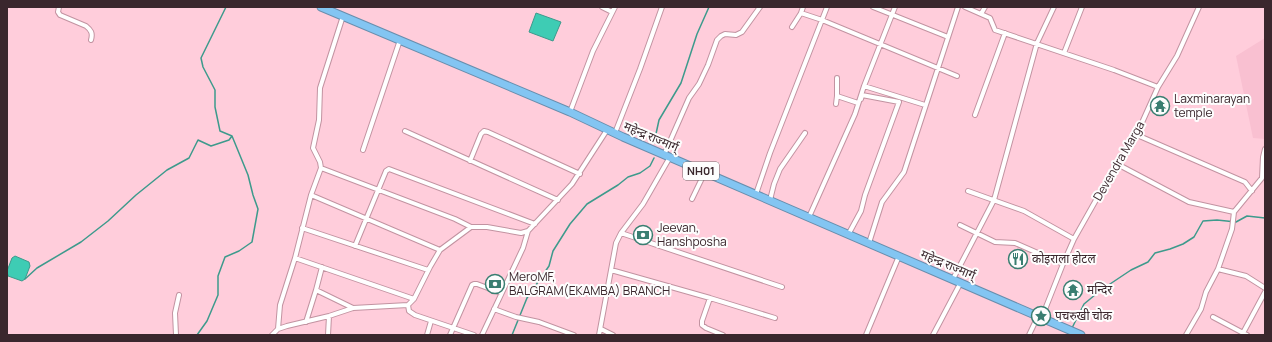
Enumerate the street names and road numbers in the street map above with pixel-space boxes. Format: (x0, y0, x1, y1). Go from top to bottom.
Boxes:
street label: महेन्द्र राज्मार्ग् (621, 117, 683, 156)
street label: Devendra Marga (1089, 118, 1148, 204)
road number: NH01 (683, 162, 719, 180)
street label: महेन्द्र राज्मार्ग् (918, 245, 980, 284)

